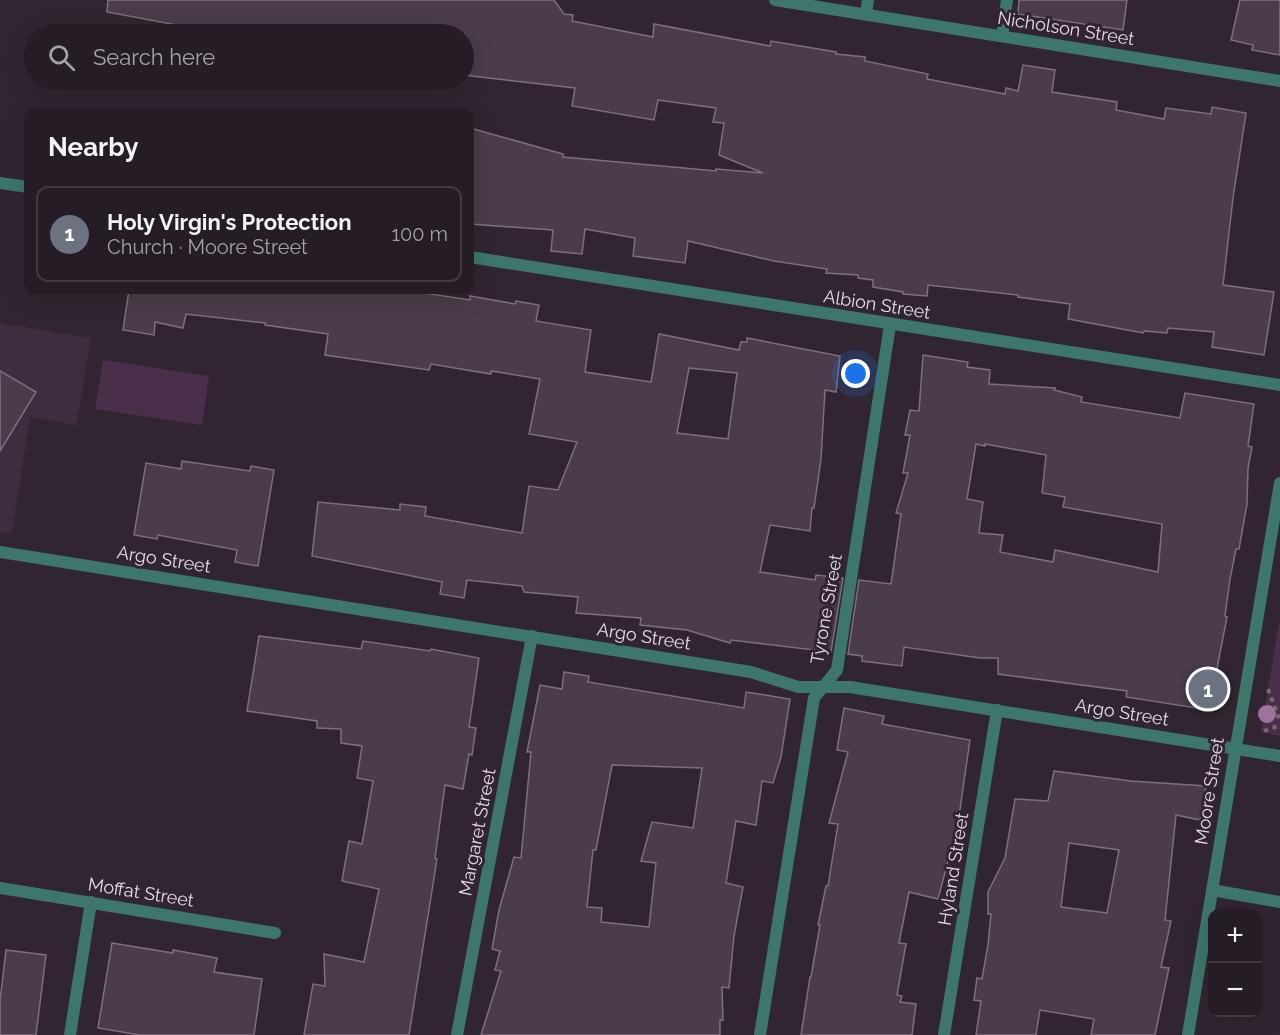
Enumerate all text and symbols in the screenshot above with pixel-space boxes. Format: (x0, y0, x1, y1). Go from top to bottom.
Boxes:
street label: Nicholson Street (996, 7, 1136, 49)
search box (24, 24, 474, 90)
icon: search (45, 41, 78, 74)
text: Search here (93, 44, 215, 70)
text: Nearby (48, 132, 138, 162)
text: Holy Virgin's Protection (107, 209, 351, 235)
text: 1 (65, 222, 74, 246)
text: 100 m (391, 222, 448, 246)
text: Church · Moore Street (107, 235, 308, 259)
street label: Albion Street (822, 285, 932, 323)
your location (841, 359, 870, 388)
street label: Argo Street (116, 541, 212, 577)
street label: Tyrone Street (806, 552, 846, 666)
street label: Argo Street (596, 618, 692, 654)
pin: 1 (1188, 666, 1228, 712)
street label: Argo Street (1074, 694, 1170, 730)
street label: Moore Street (1190, 736, 1228, 846)
street label: Margaret Street (454, 766, 500, 898)
street label: Hyland Street (934, 811, 972, 927)
street label: Moffat Street (87, 873, 195, 911)
map controls (1208, 909, 1262, 1017)
button: + (1208, 909, 1262, 963)
button: − (1208, 963, 1262, 1017)

